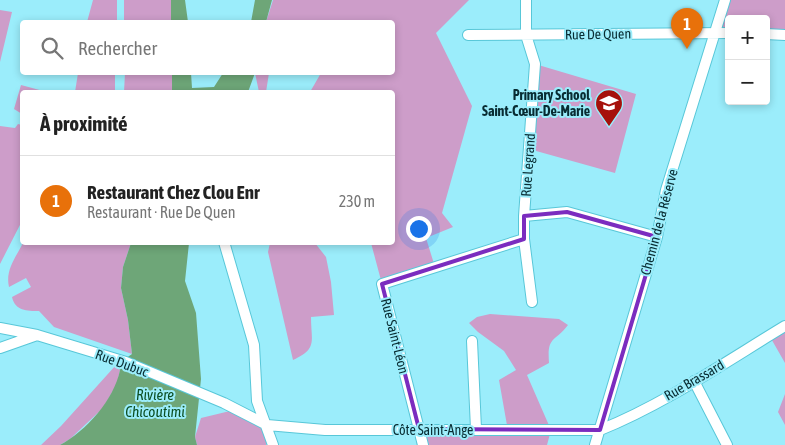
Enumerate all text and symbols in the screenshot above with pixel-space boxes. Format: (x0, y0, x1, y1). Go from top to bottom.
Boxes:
pin: 1 (671, 8, 703, 49)
map controls (725, 15, 770, 105)
button: + (725, 15, 770, 60)
search box (20, 20, 395, 75)
street label: Rue De Quen (565, 25, 631, 43)
icon: search (38, 34, 66, 62)
text: Rechercher (78, 37, 157, 59)
button: − (725, 60, 770, 105)
place label: Primary School Saint-Cœur-De-Marie (482, 87, 590, 119)
school or university icon: Primary School Saint-Cœur-De-Marie (594, 88, 624, 127)
text: À proximité (40, 111, 128, 135)
street label: Rue Legrand (518, 133, 538, 197)
street label: Chemin de la Réserve (637, 167, 681, 277)
text: Restaurant Chez Clou Enr (87, 181, 260, 203)
text: 1 (52, 192, 60, 210)
text: 230 m (339, 192, 375, 210)
text: Restaurant · Rue De Quen (87, 203, 235, 221)
your location (406, 216, 432, 242)
street label: Rue Saint-Léon (378, 297, 412, 375)
street label: Rue Dubuc (93, 346, 151, 380)
street label: Rue Brassard (661, 357, 727, 403)
water label: Rivière Chicoutimi (125, 386, 185, 420)
street label: Côte Saint-Ange (393, 422, 473, 438)

